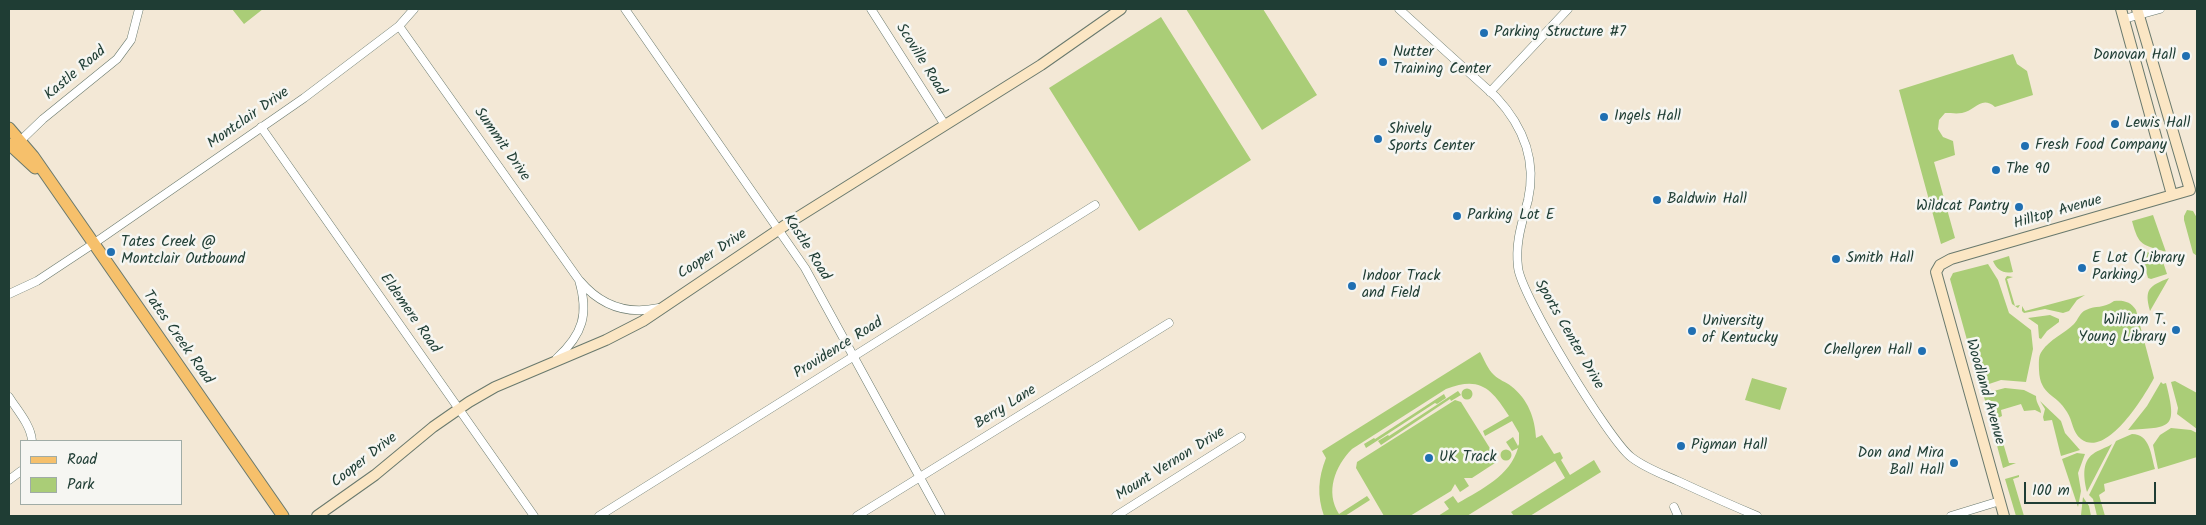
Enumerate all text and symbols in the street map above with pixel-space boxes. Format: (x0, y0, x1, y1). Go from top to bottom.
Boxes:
street label: Scoville Road (891, 21, 949, 99)
place label: Parking Structure #7 (1494, 24, 1626, 42)
marker: Parking Structure #7 (1478, 27, 1490, 39)
street label: Kastle Road (42, 43, 110, 105)
place label: Nutter Training Center (1393, 44, 1491, 79)
place label: Donovan Hall (2093, 47, 2176, 65)
marker: Donovan Hall (2180, 50, 2192, 62)
marker: Nutter Training Center (1377, 56, 1389, 68)
street label: Montclair Drive (205, 84, 293, 154)
street label: Summit Drive (469, 105, 533, 185)
place label: Ingels Hall (1614, 108, 1681, 126)
marker: Ingels Hall (1598, 111, 1610, 123)
place label: Lewis Hall (2125, 115, 2190, 133)
marker: Lewis Hall (2109, 118, 2121, 130)
place label: Shively Sports Center (1388, 121, 1474, 156)
marker: Shively Sports Center (1372, 133, 1384, 145)
place label: Fresh Food Company (2035, 137, 2167, 155)
marker: Fresh Food Company (2019, 140, 2031, 152)
place label: The 90 (2006, 161, 2050, 179)
marker: The 90 (1990, 164, 2002, 176)
place label: Baldwin Hall (1667, 191, 1747, 209)
street label: Hilltop Avenue (2012, 192, 2104, 234)
marker: Baldwin Hall (1651, 194, 1663, 206)
place label: Wildcat Pantry (1916, 198, 2009, 216)
marker: Wildcat Pantry (2013, 201, 2025, 213)
place label: Parking Lot E (1467, 207, 1554, 225)
marker: Parking Lot E (1451, 210, 1463, 222)
street label: Kastle Road (779, 212, 833, 284)
street label: Cooper Drive (675, 226, 751, 284)
place label: Tates Creek @ Montclair Outbound (121, 234, 245, 269)
marker: Tates Creek @ Montclair Outbound (105, 246, 117, 258)
place label: Smith Hall (1846, 250, 1914, 268)
place label: E Lot (Library Parking) (2092, 250, 2185, 285)
marker: Smith Hall (1830, 253, 1842, 265)
marker: E Lot (Library Parking) (2076, 262, 2088, 274)
place label: Indoor Track and Field (1362, 268, 1440, 303)
street label: Eldemere Road (375, 271, 443, 357)
street label: Sports Center Drive (1529, 277, 1607, 393)
marker: Indoor Track and Field (1346, 280, 1358, 292)
street label: Tates Creek Road (138, 288, 216, 388)
place label: William T. Young Library (2079, 312, 2166, 347)
place label: University of Kentucky (1702, 313, 1778, 348)
street label: Providence Road (791, 314, 887, 384)
marker: William T. Young Library (2170, 324, 2182, 336)
marker: University of Kentucky (1686, 325, 1698, 337)
street label: Woodland Avenue (1960, 337, 2008, 447)
place label: Chellgren Hall (1824, 342, 1912, 360)
marker: Chellgren Hall (1916, 345, 1928, 357)
street label: Berry Lane (972, 382, 1040, 434)
street label: Mount Vernon Drive (1113, 424, 1229, 506)
street label: Cooper Drive (328, 430, 402, 492)
place label: Pigman Hall (1691, 437, 1767, 455)
legend (20, 440, 182, 505)
marker: Pigman Hall (1675, 440, 1687, 452)
place label: Don and Mira Ball Hall (1858, 445, 1944, 480)
text: Road (67, 448, 97, 472)
place label: UK Track (1439, 449, 1497, 467)
marker: UK Track (1423, 452, 1435, 464)
marker: Don and Mira Ball Hall (1948, 457, 1960, 469)
scale bar (2026, 472, 2158, 504)
text: Park (67, 473, 94, 497)
text: 100 m (2032, 479, 2070, 503)

